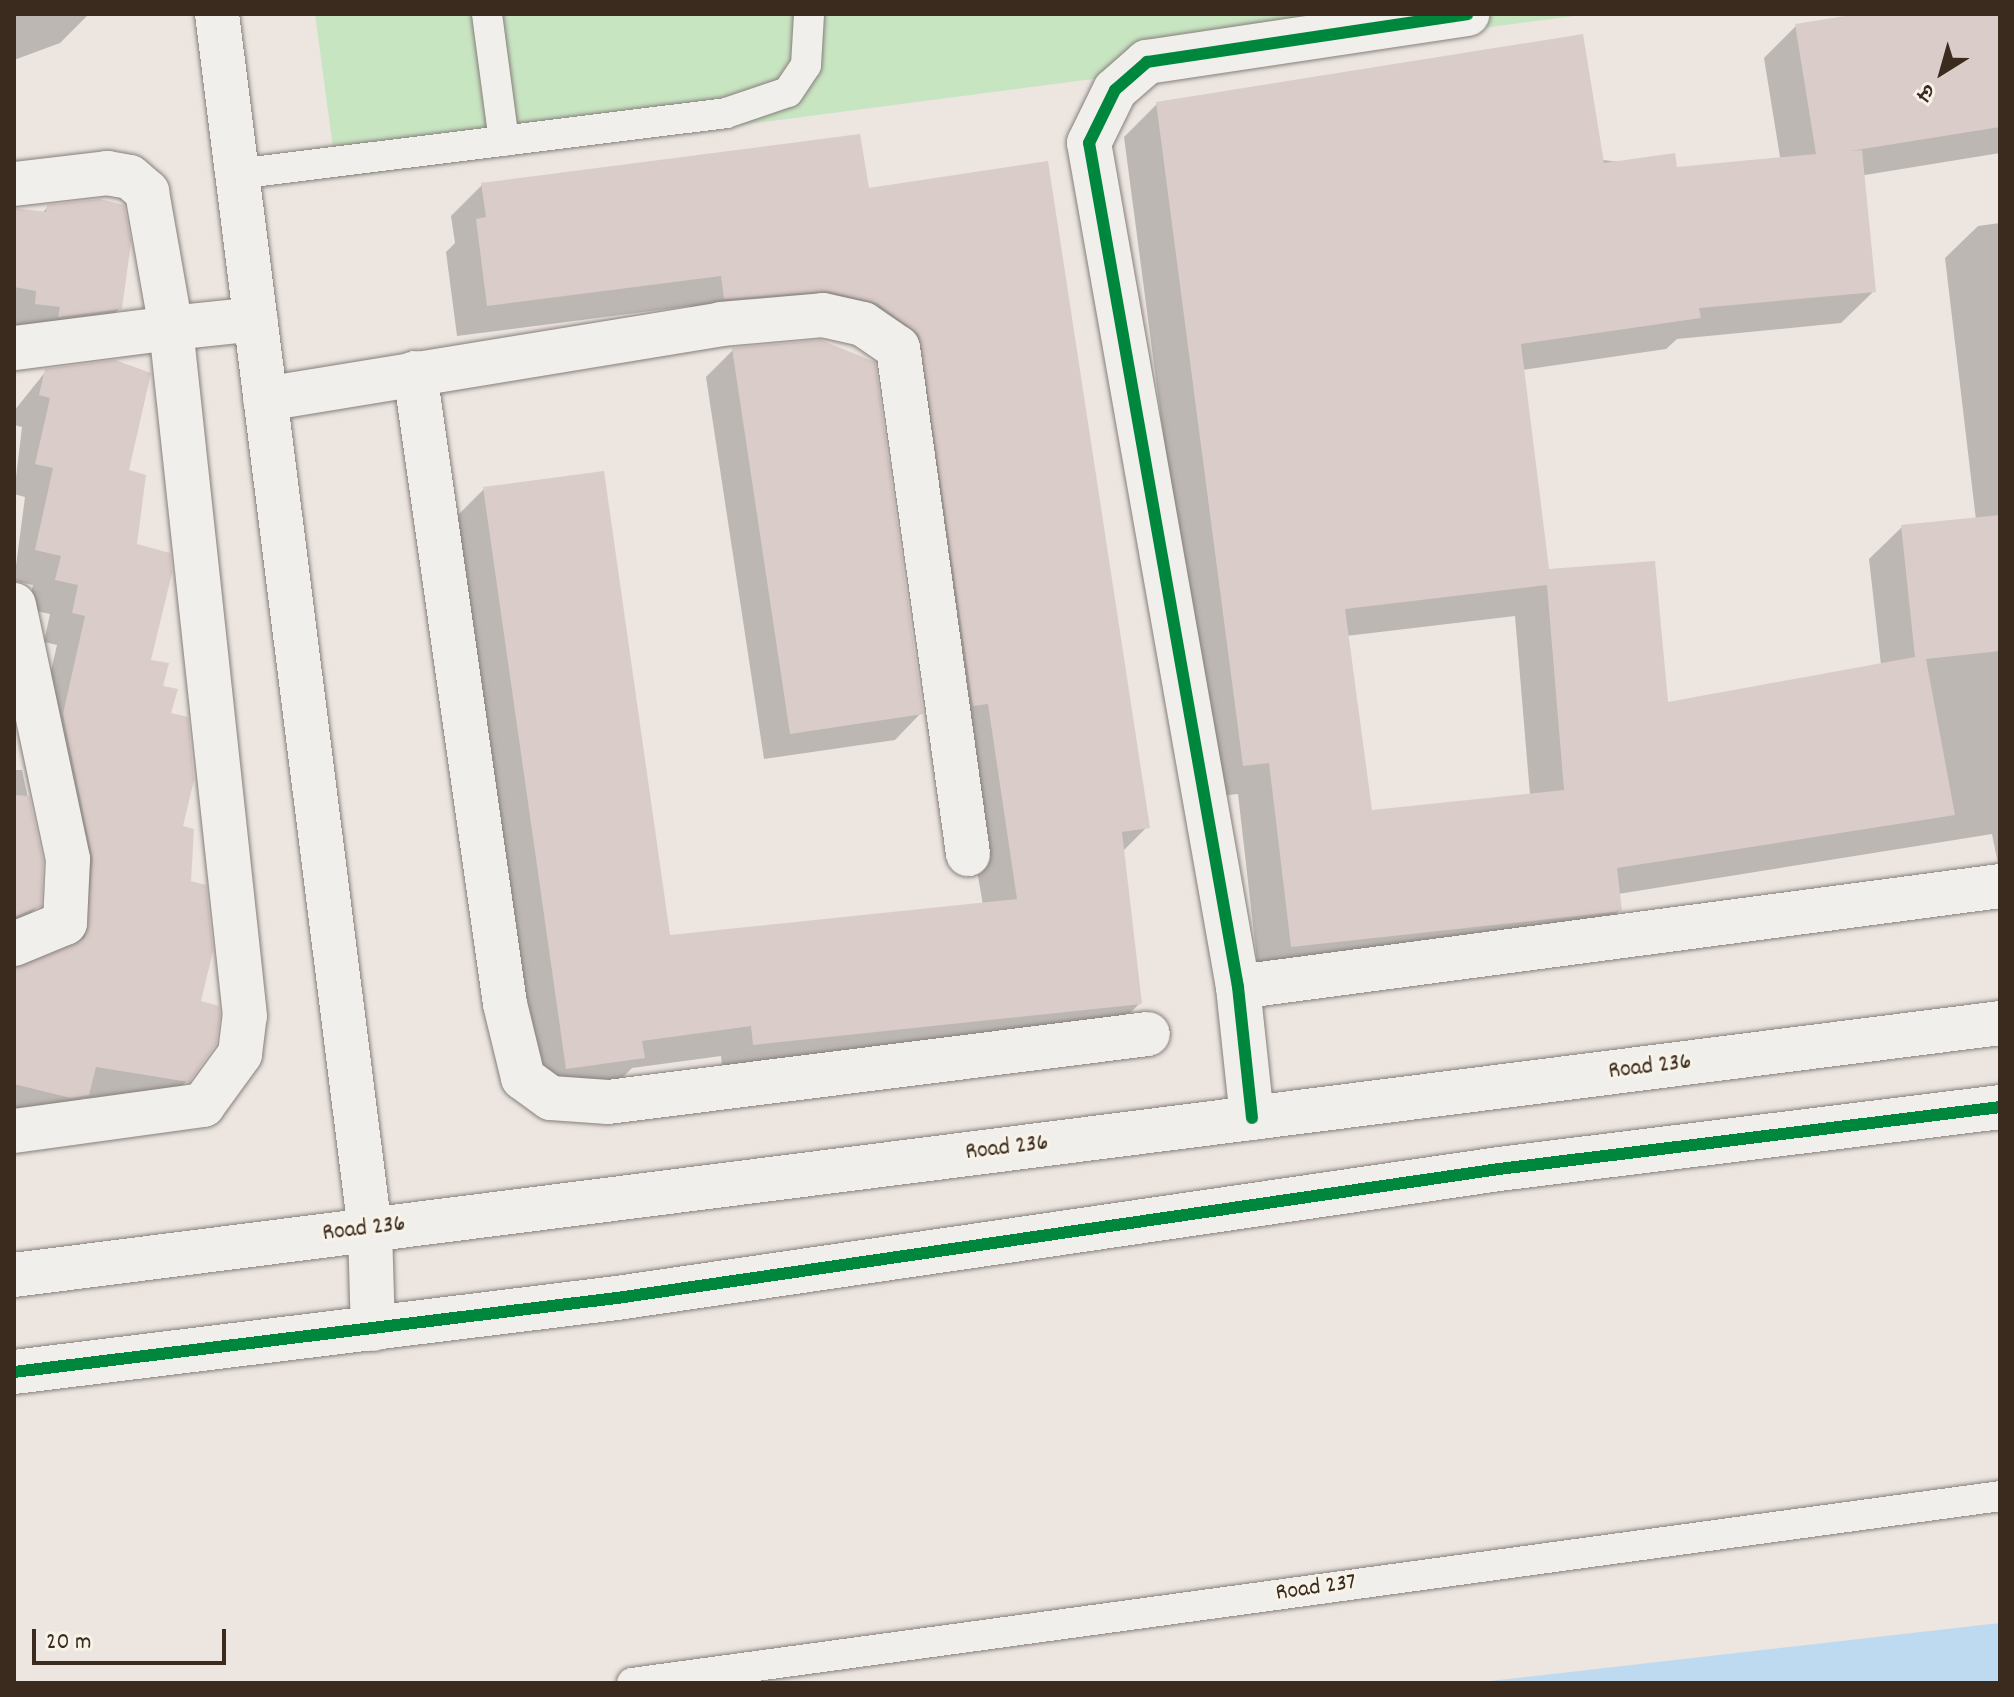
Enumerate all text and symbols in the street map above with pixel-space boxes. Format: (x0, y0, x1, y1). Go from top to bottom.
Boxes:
north arrow (1902, 32, 1982, 112)
text: उ (1913, 75, 1942, 108)
street label: Road 236 (1607, 1049, 1693, 1087)
street label: Road 236 (964, 1130, 1050, 1168)
street label: Road 236 (321, 1211, 407, 1249)
street label: Road 237 (1274, 1569, 1358, 1609)
scale bar (36, 1613, 230, 1663)
text: 20 m (46, 1626, 92, 1660)

